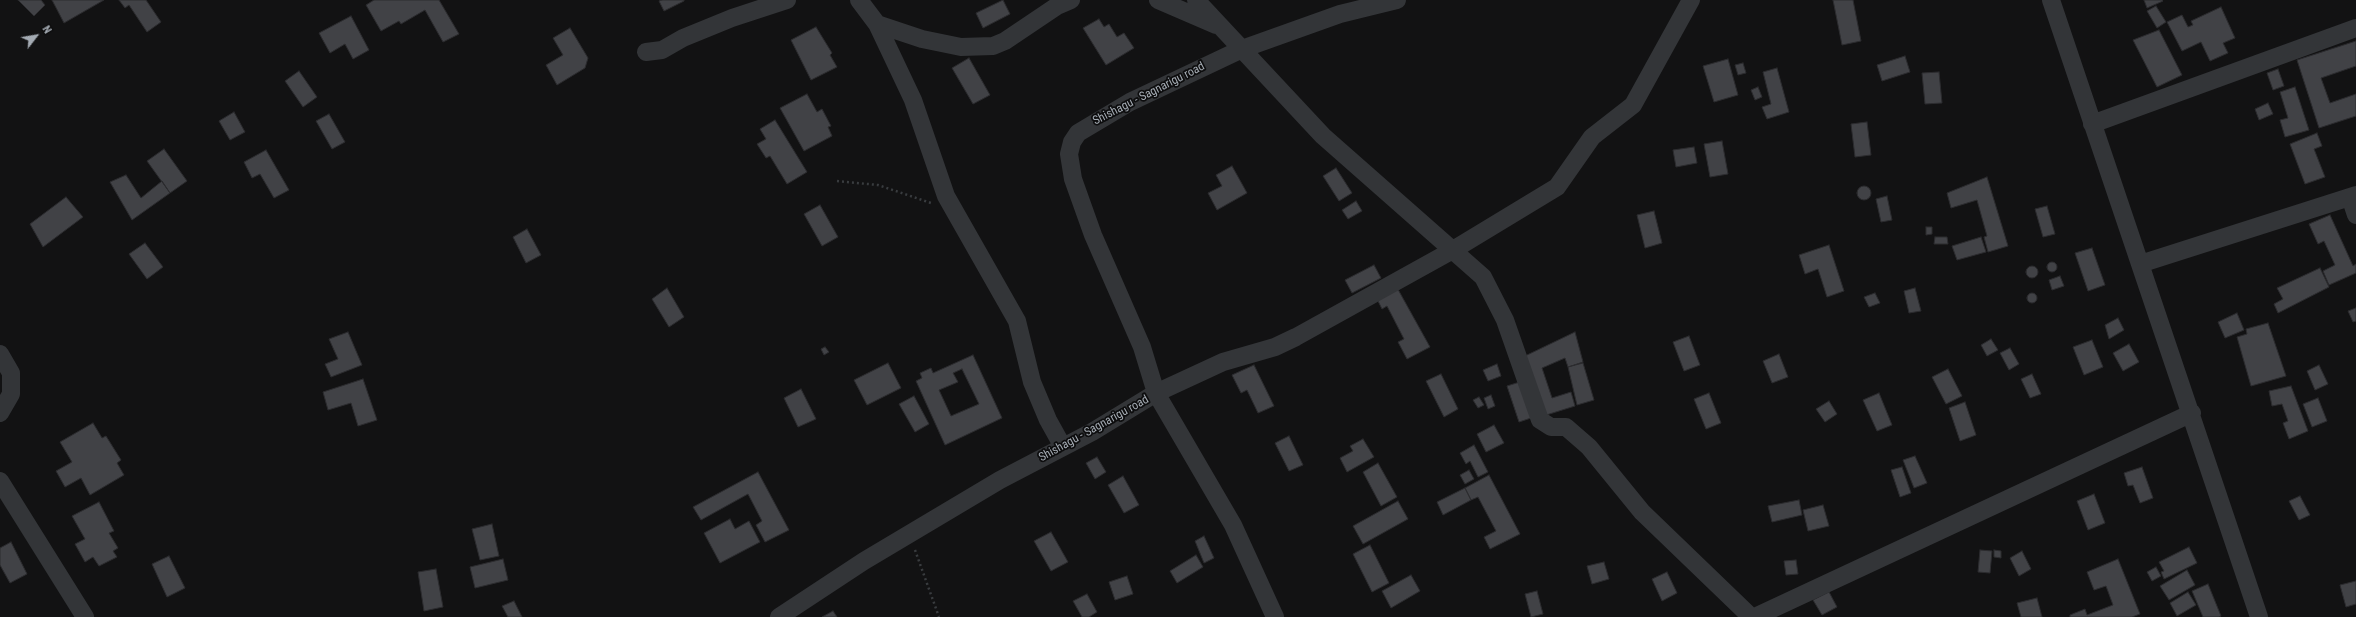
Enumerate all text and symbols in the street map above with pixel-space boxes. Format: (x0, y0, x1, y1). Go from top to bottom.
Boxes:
north arrow (16, 16, 56, 56)
text: N (39, 23, 54, 36)
street label: Shishagu - Sagnarigu road (1091, 60, 1207, 128)
street label: Shishagu - Sagnarigu road (1036, 393, 1152, 465)

